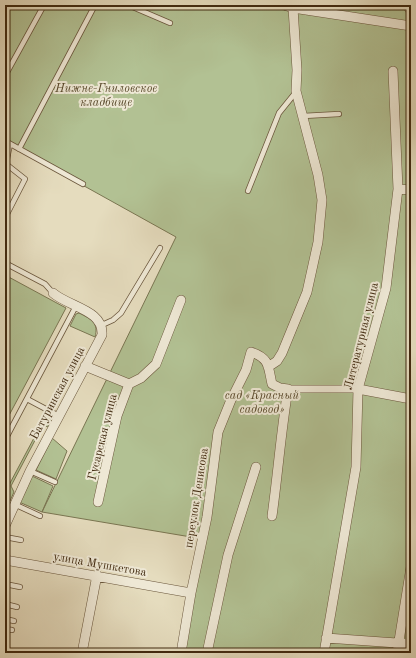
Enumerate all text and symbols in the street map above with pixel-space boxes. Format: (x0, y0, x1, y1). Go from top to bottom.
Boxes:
park label: Нижне-Гниловское кладбище (54, 83, 157, 109)
street label: Литературная улица (343, 281, 381, 391)
street label: Батуринская улица (28, 345, 87, 442)
park label: сад «Красный садовод» (225, 390, 299, 416)
street label: Гусарская улица (86, 393, 120, 482)
street label: переулок Денисова (183, 447, 211, 549)
street label: улица Мушкетова (52, 551, 147, 579)

